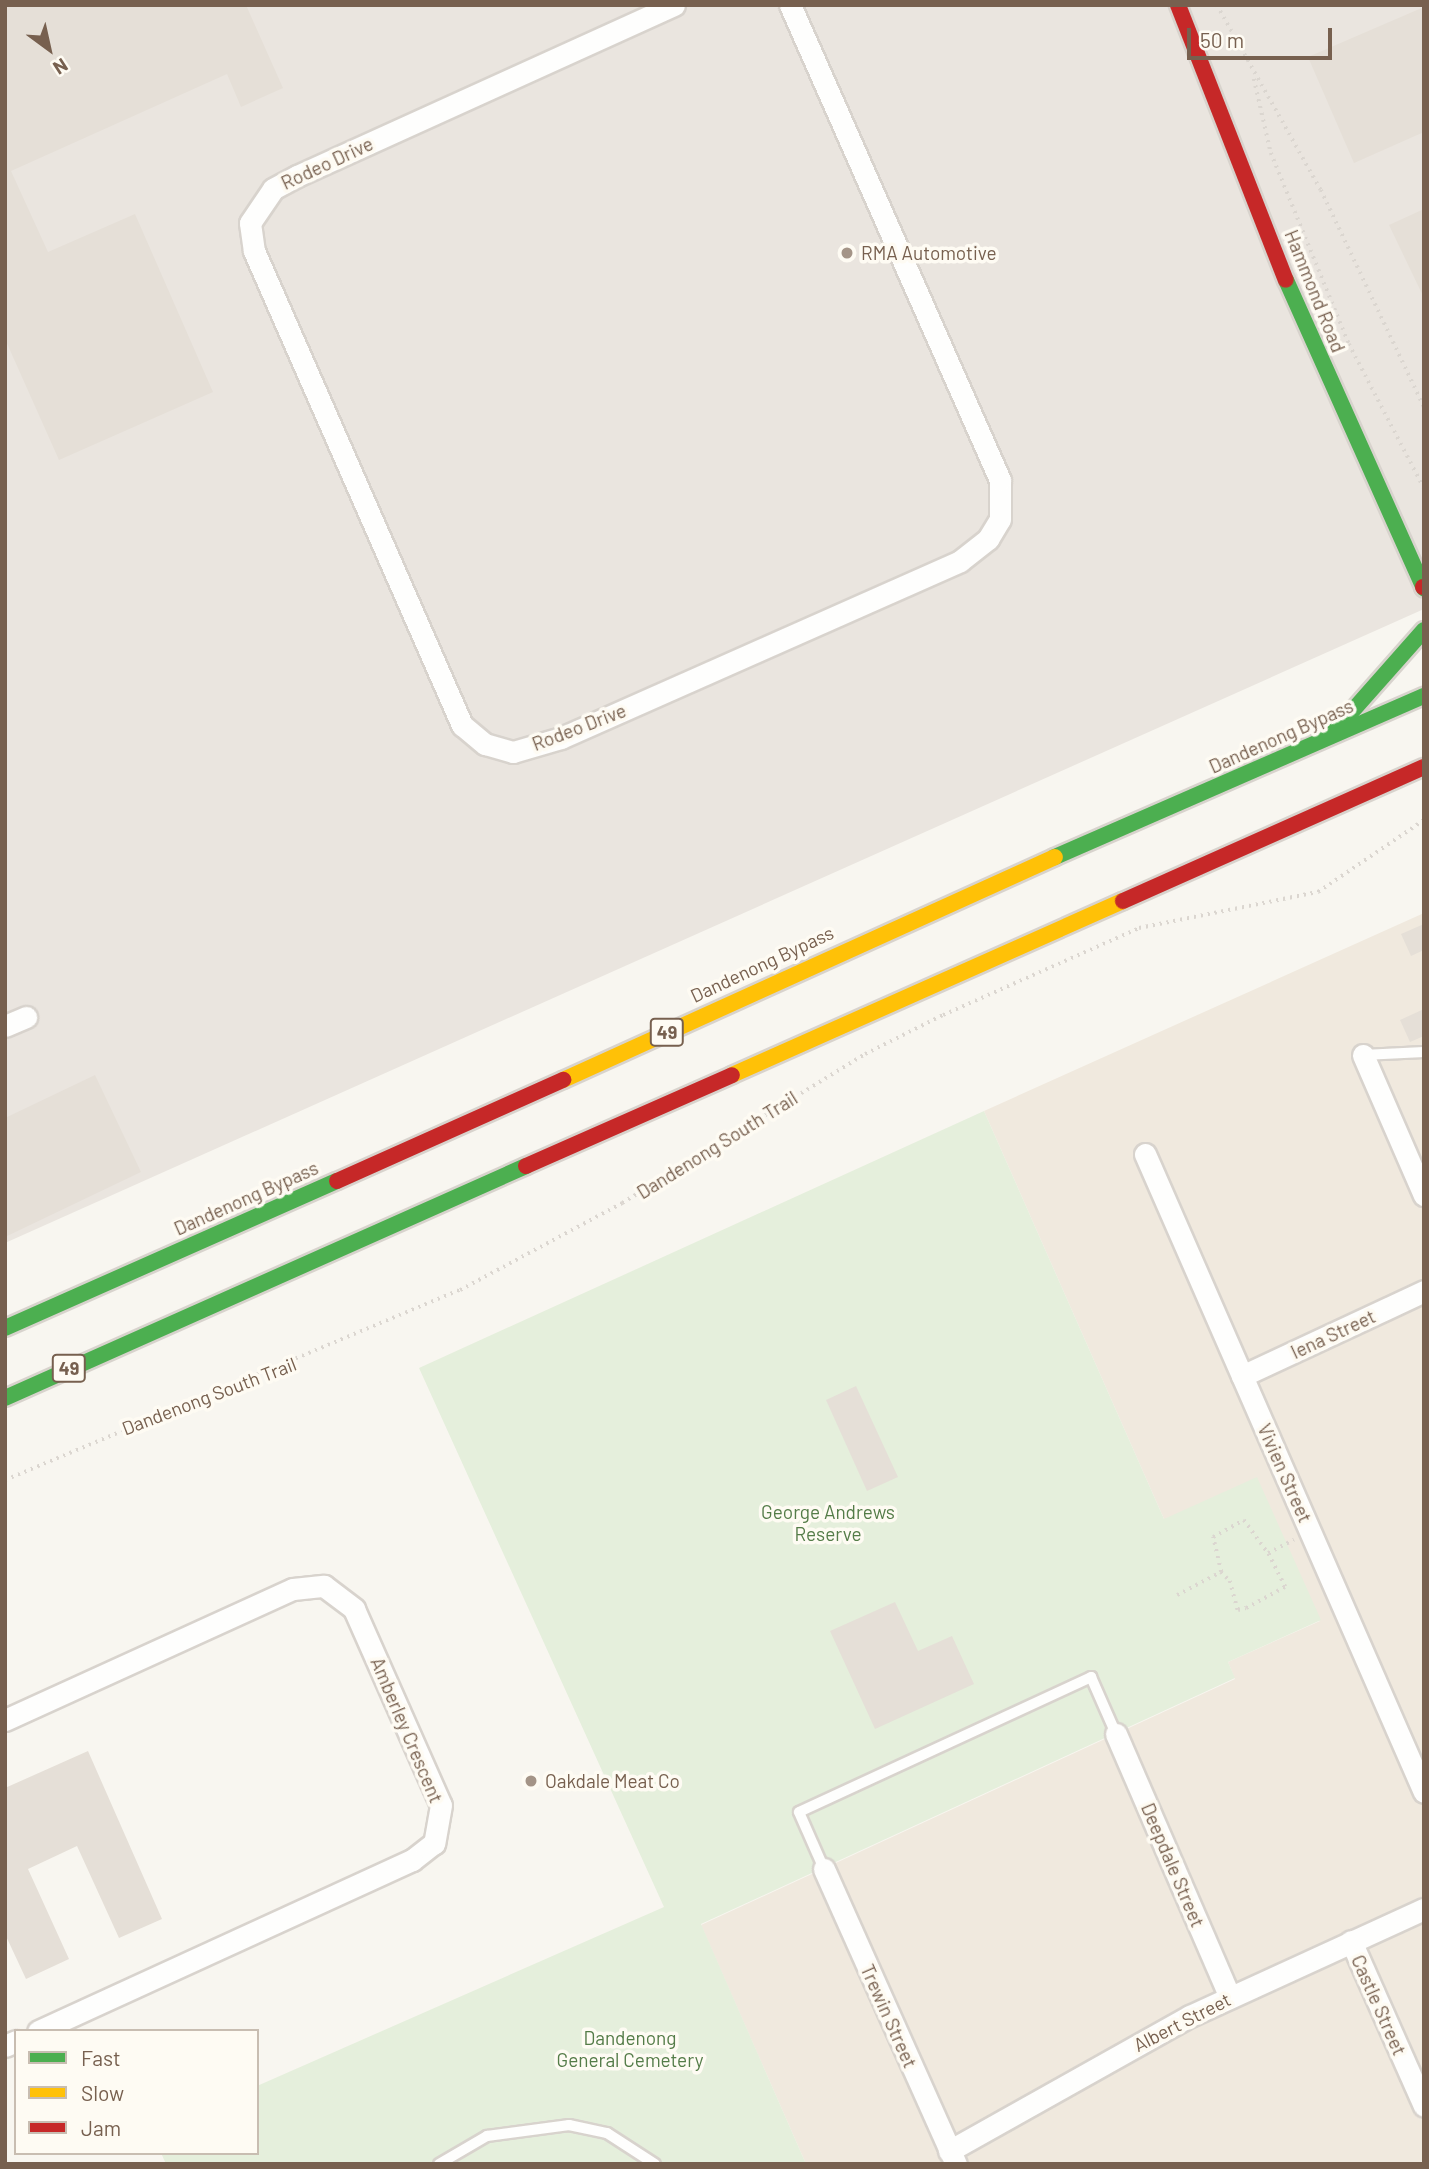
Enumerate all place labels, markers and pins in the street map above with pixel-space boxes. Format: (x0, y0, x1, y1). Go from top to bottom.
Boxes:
place label: RMA Automotive (861, 242, 997, 264)
marker: RMA Automotive (839, 245, 855, 261)
place label: Oakdale Meat Co (545, 1770, 680, 1792)
marker: Oakdale Meat Co (523, 1773, 539, 1789)

